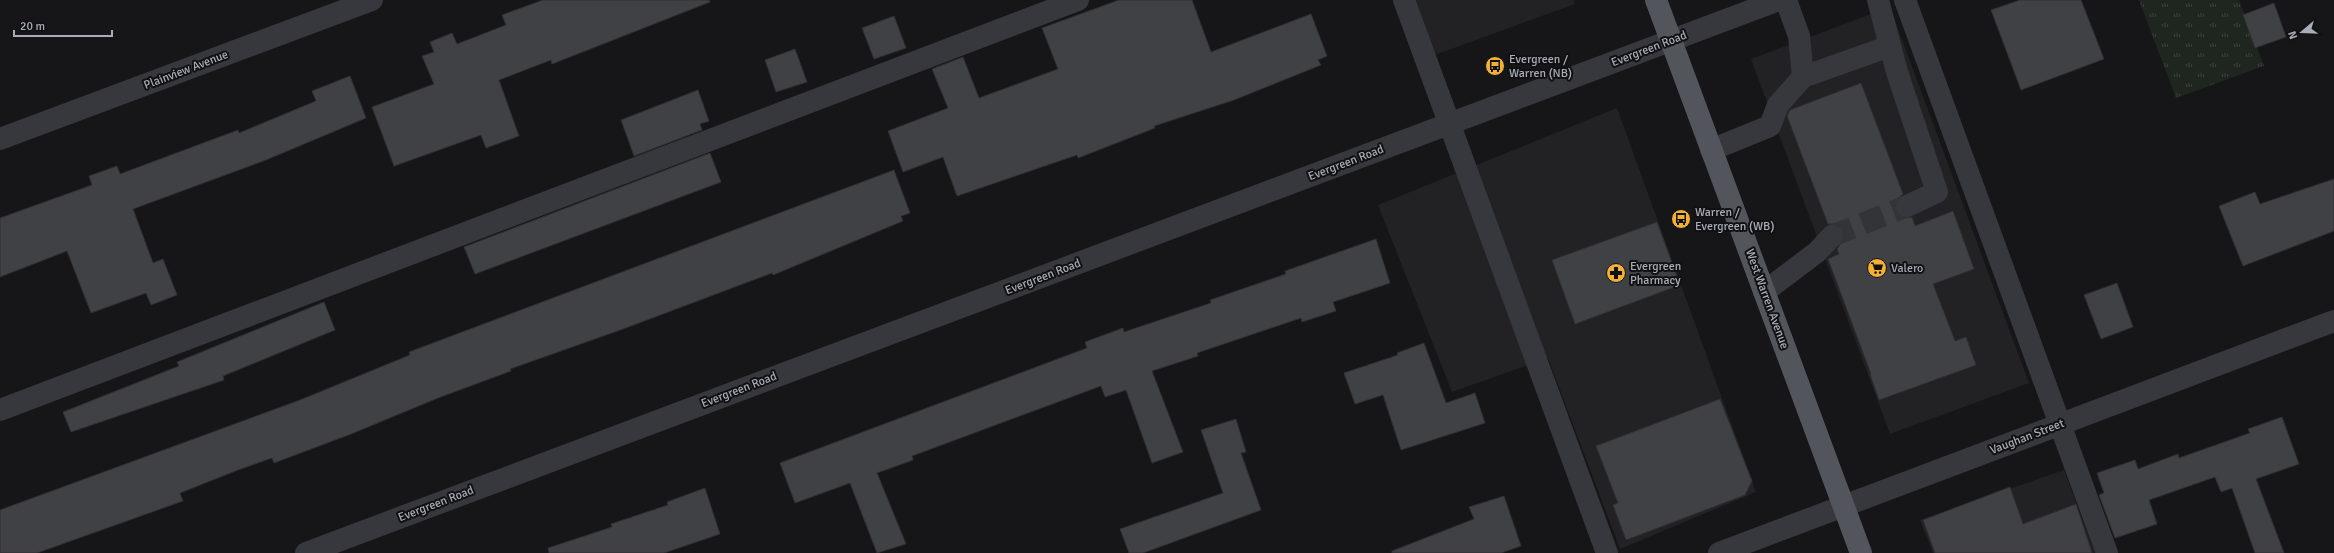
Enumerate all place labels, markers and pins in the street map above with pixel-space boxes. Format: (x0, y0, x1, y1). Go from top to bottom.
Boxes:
place label: Evergreen / Warren (NB) (1509, 52, 1572, 81)
bus stop icon: Evergreen / Warren (NB) (1484, 55, 1506, 77)
place label: Warren / Evergreen (WB) (1695, 205, 1774, 234)
bus stop icon: Warren / Evergreen (WB) (1670, 208, 1692, 230)
supermarket icon: Valero (1866, 257, 1888, 279)
place label: Evergreen Pharmacy (1630, 259, 1681, 288)
place label: Valero (1891, 261, 1923, 276)
pharmacy icon: Evergreen Pharmacy (1605, 262, 1627, 284)

